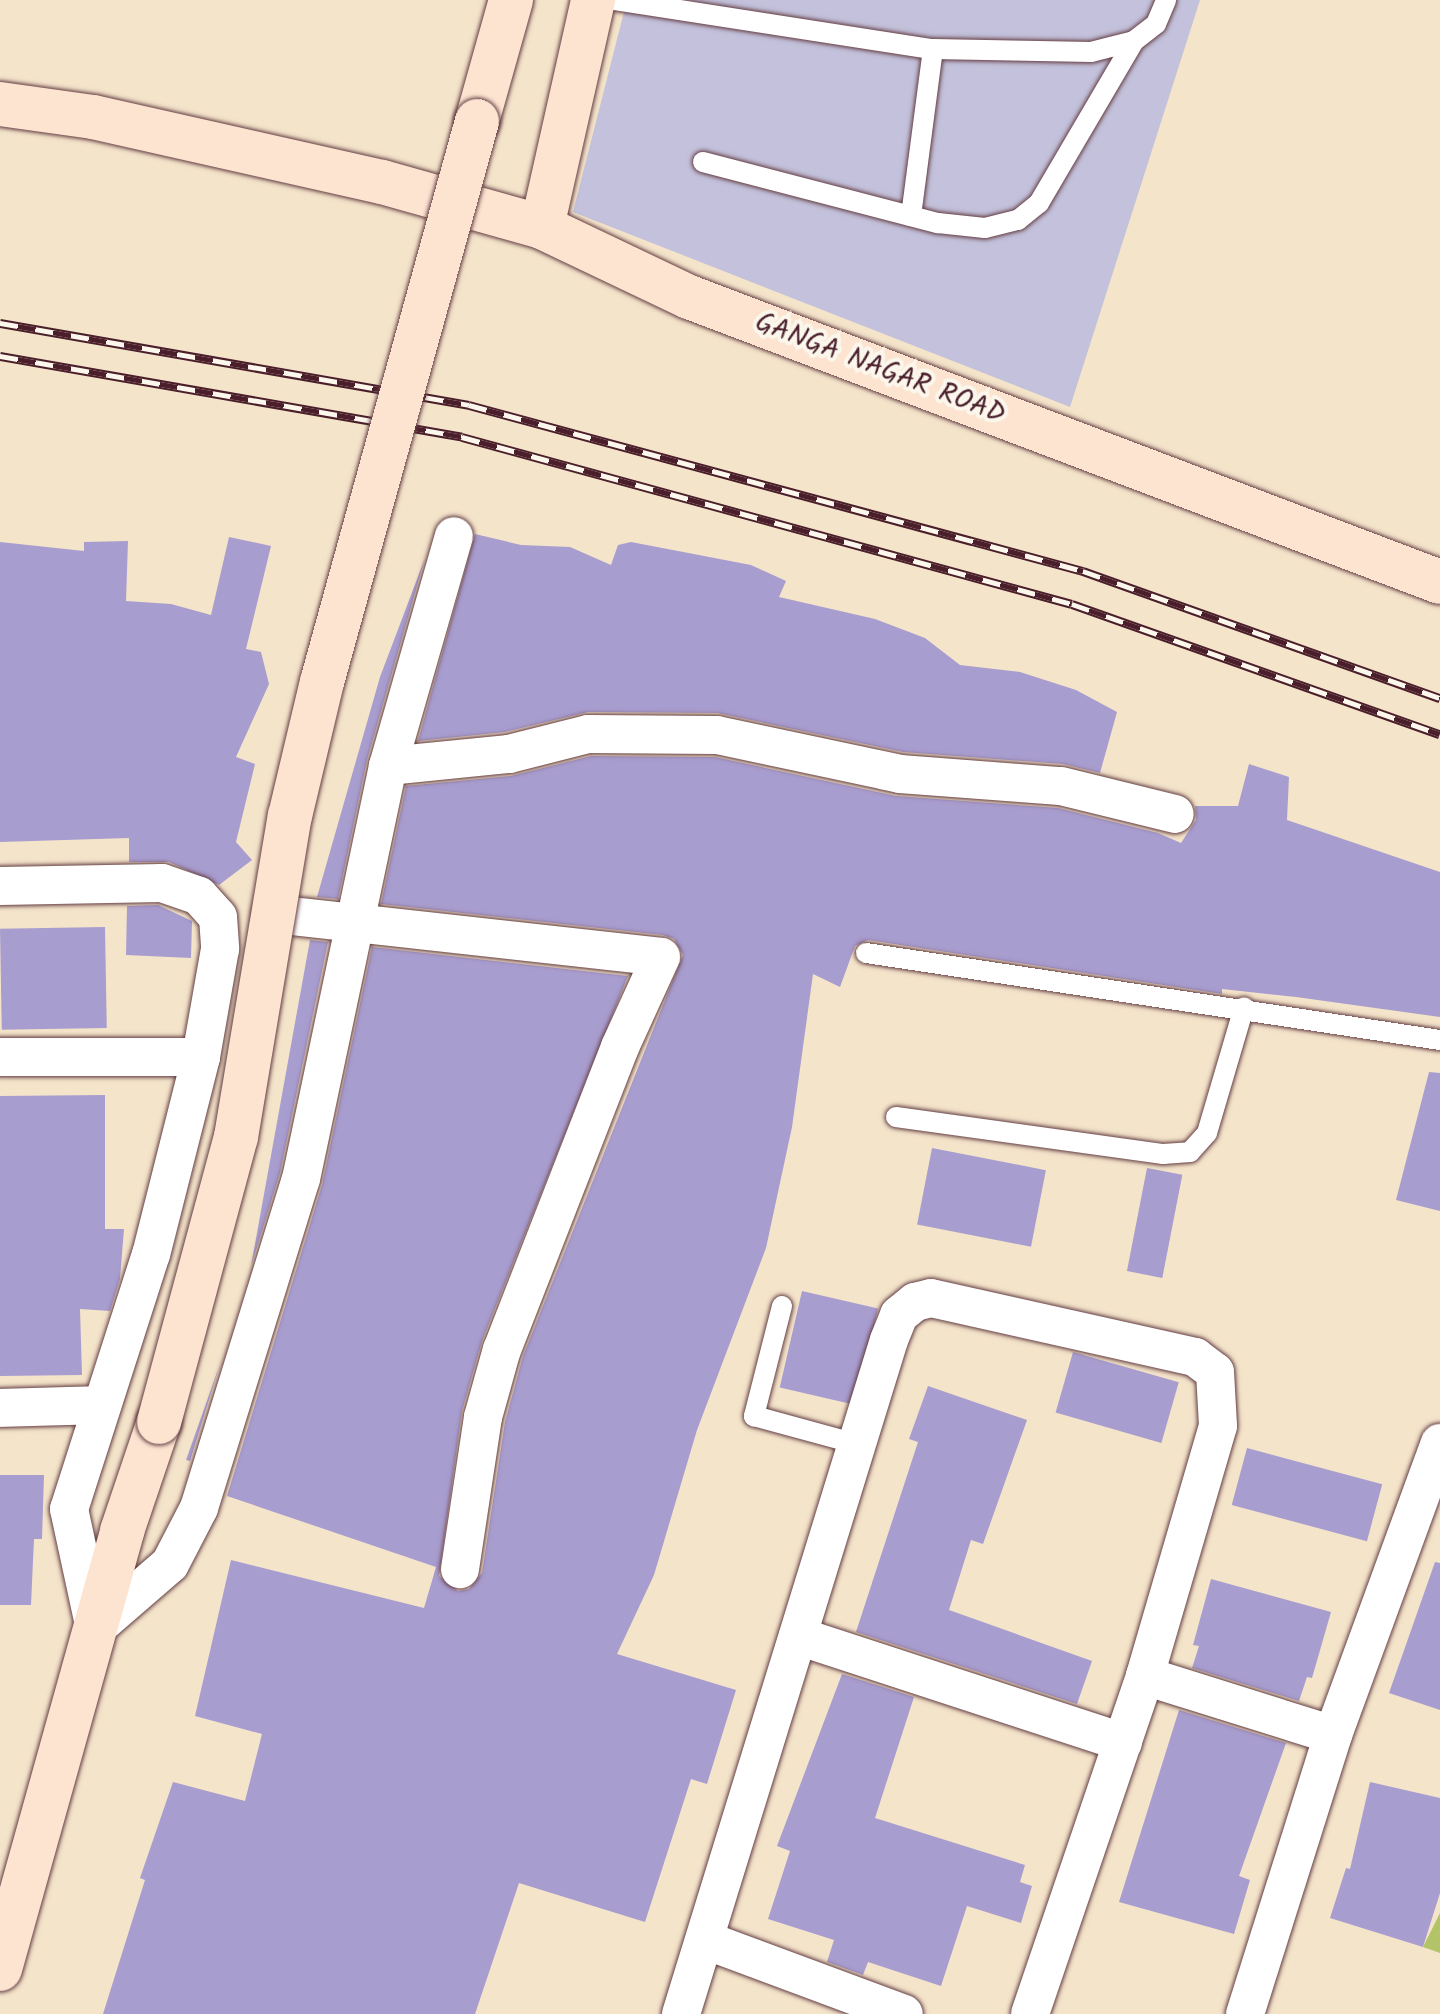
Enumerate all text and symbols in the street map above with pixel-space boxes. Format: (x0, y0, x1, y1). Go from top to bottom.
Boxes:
street label: GANGA NAGAR ROAD (750, 306, 1010, 432)

